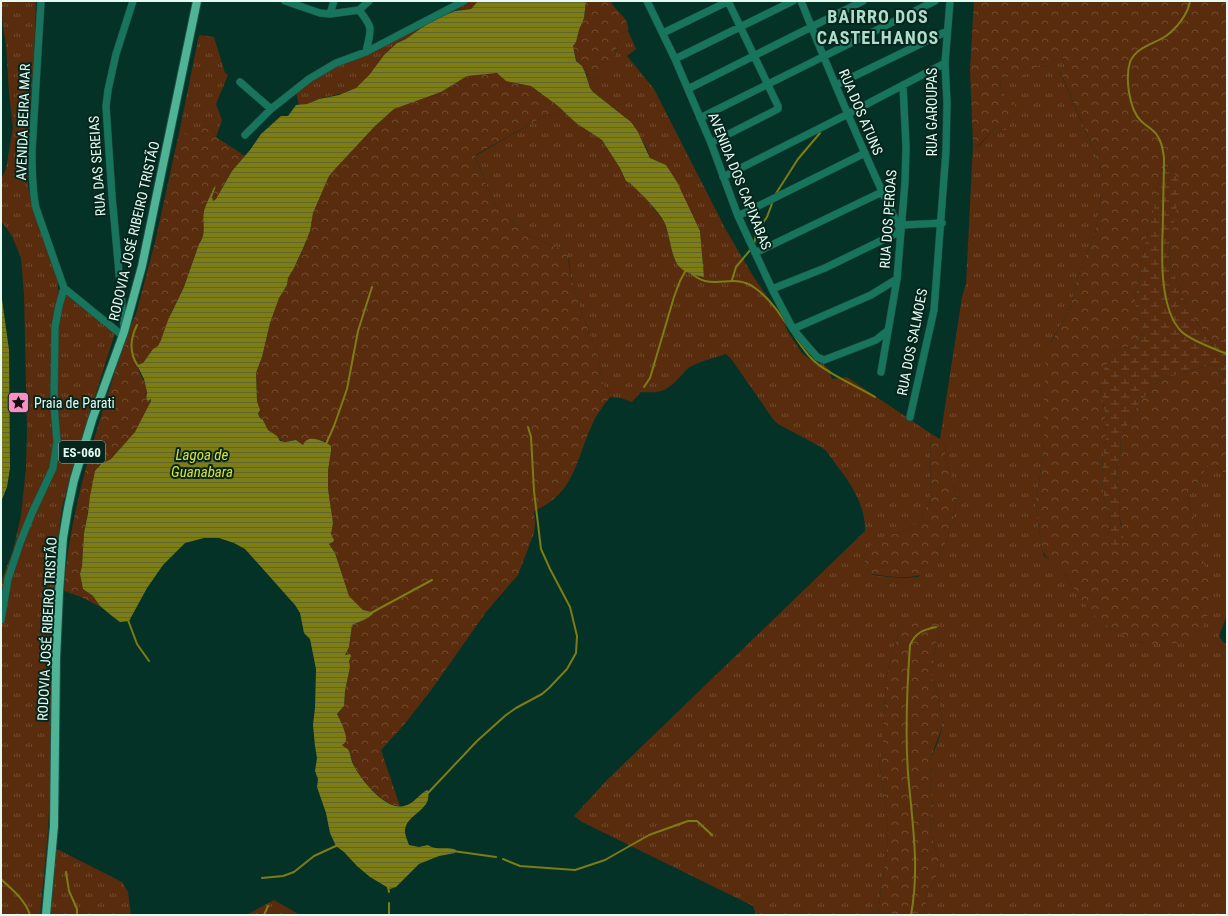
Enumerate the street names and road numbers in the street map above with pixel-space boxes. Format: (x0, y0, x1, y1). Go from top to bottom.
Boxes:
street label: AVENIDA BEIRA MAR (13, 63, 33, 181)
street label: RUA DOS ATUNS (836, 67, 886, 157)
street label: RUA GAROUPAS (924, 68, 940, 156)
street label: AVENIDA DOS CAPIXABAS (705, 110, 775, 252)
street label: RUA DAS SEREIAS (86, 115, 108, 217)
street label: RODOVIA JOSÉ RIBEIRO TRISTÃO (105, 139, 162, 322)
street label: RUA DOS PEROAS (877, 169, 899, 269)
street label: RUA DOS SALMOES (894, 287, 930, 397)
road number: ES-060 (59, 441, 105, 463)
street label: RODOVIA JOSÉ RIBEIRO TRISTÃO (33, 537, 60, 721)

